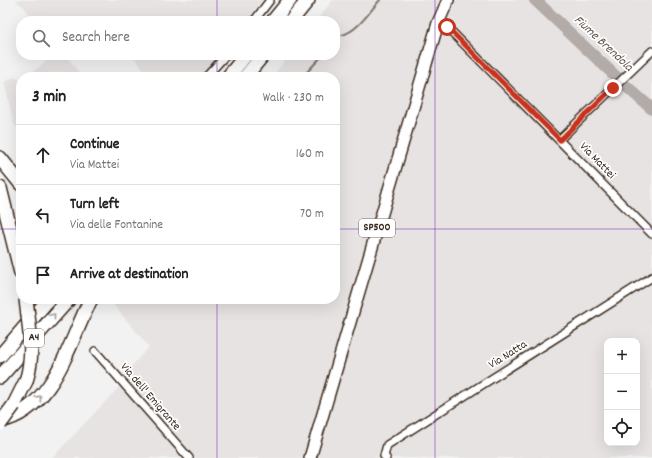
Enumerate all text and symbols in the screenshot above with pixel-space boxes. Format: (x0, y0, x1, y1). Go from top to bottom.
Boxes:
water label: Fiume Brendola (569, 11, 638, 77)
search box (16, 16, 340, 60)
route start (438, 18, 456, 36)
icon: search (30, 27, 52, 49)
text: Search here (62, 27, 130, 49)
route end (604, 79, 622, 97)
text: 3 min (32, 86, 66, 110)
text: Walk · 230 m (263, 89, 324, 108)
text: Continue (70, 134, 119, 156)
street label: Via Mattei (575, 139, 619, 183)
icon: ahead (32, 144, 54, 166)
text: 160 m (296, 145, 324, 164)
text: Via Mattei (70, 156, 119, 175)
text: Turn left (70, 194, 119, 216)
icon: left (32, 204, 54, 226)
text: 70 m (300, 205, 324, 224)
text: Via delle Fontanine (70, 216, 163, 235)
road number: SP500 (359, 219, 395, 237)
icon: arrive (32, 264, 54, 286)
text: Arrive at destination (70, 264, 188, 286)
one-way arrow (49, 313, 56, 320)
road number: A4 (24, 329, 44, 347)
street label: Via Natta (486, 336, 531, 373)
map controls (604, 338, 640, 446)
button: + (604, 338, 640, 374)
street label: Via dell' Emigrante (116, 360, 184, 434)
button: − (604, 374, 640, 410)
one-way arrow (35, 395, 42, 403)
button: locate (604, 410, 640, 446)

